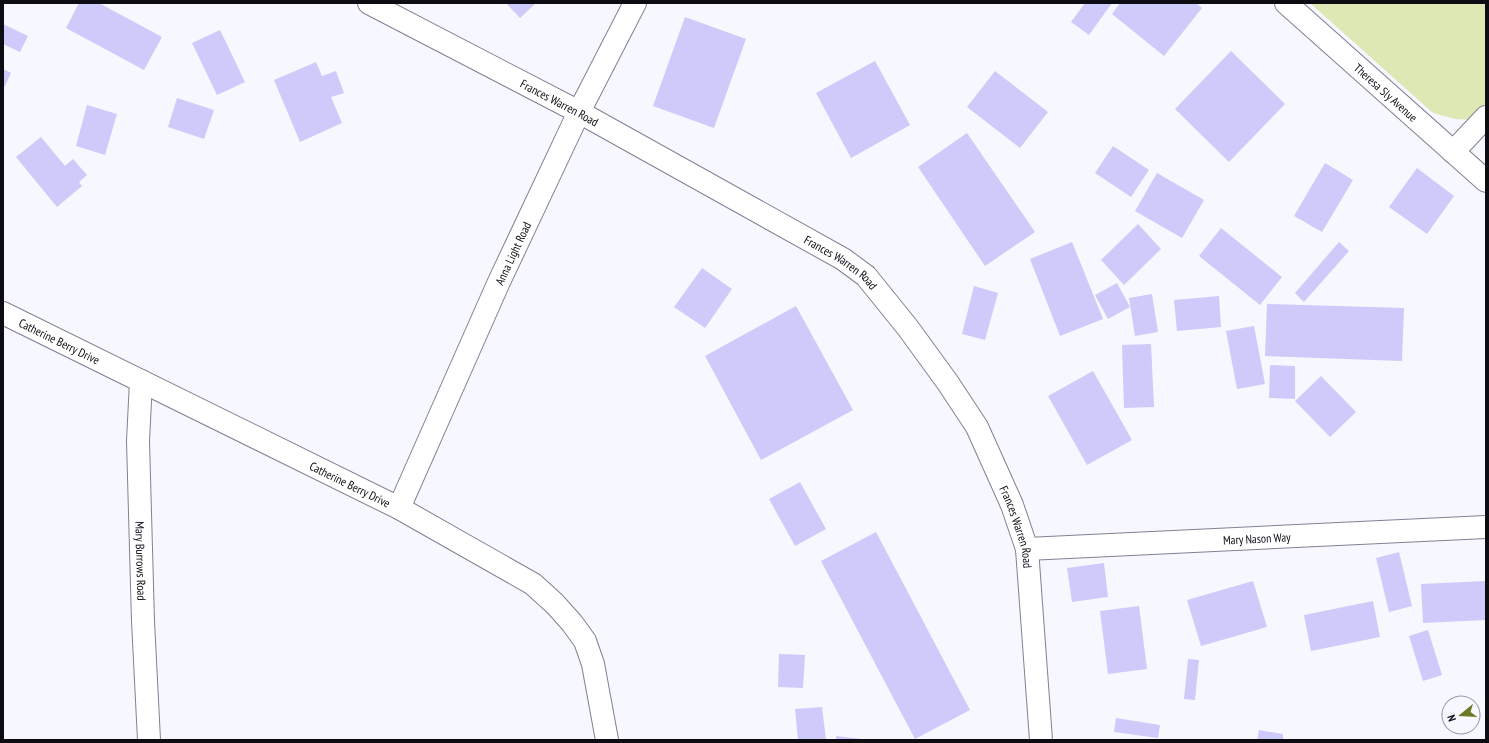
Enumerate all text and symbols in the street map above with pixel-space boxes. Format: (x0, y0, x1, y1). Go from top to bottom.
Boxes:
street label: Theresa Sly Avenue (1351, 60, 1421, 124)
street label: Frances Warren Road (518, 76, 601, 129)
street label: Anna Light Road (491, 219, 534, 287)
street label: Frances Warren Road (802, 232, 881, 292)
street label: Catherine Berry Drive (17, 315, 102, 367)
street label: Catherine Berry Drive (307, 458, 393, 510)
street label: Frances Warren Road (997, 483, 1036, 569)
street label: Mary Burrows Road (133, 521, 150, 601)
street label: Mary Nason Way (1223, 529, 1291, 547)
north arrow (1441, 695, 1481, 735)
text: N (1444, 713, 1459, 723)

